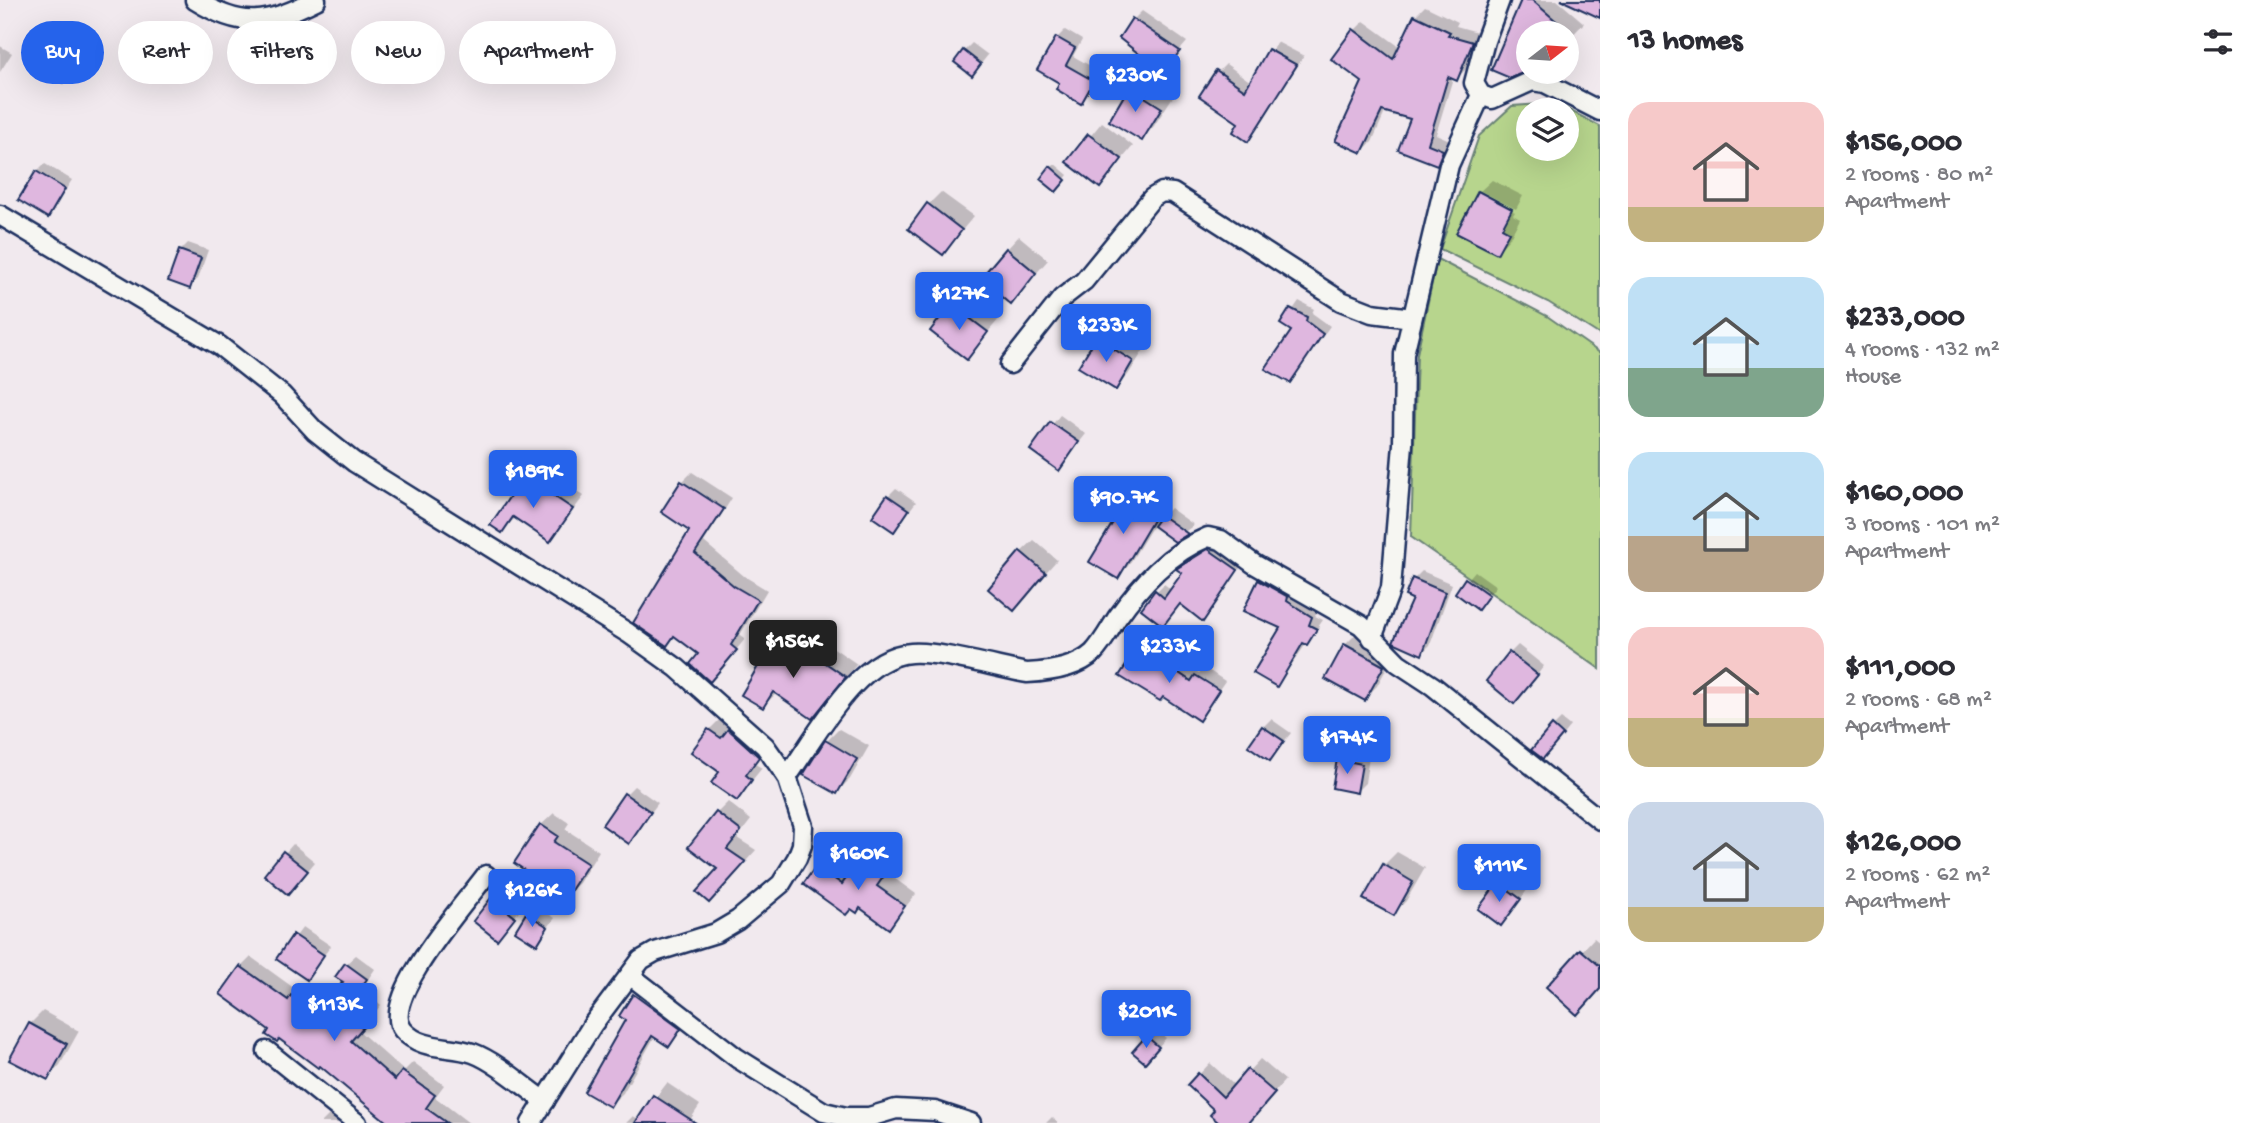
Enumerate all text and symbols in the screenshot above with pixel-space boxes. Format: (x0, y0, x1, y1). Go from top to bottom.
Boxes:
chip: Buy (21, 21, 104, 84)
chip: Rent (118, 21, 213, 84)
chip: Filters (227, 21, 337, 84)
chip: New (351, 21, 445, 84)
chip: Apartment (459, 21, 616, 84)
north arrow (1516, 21, 1578, 84)
map controls (1516, 21, 1579, 161)
icon: filters (2199, 23, 2237, 61)
text: 13 homes (1628, 25, 1742, 60)
pin: $230K (1086, 54, 1184, 114)
text: $230K (1105, 63, 1165, 90)
button: layers (1516, 98, 1579, 161)
text: $156,000 (1845, 127, 1962, 162)
icon: home (1684, 130, 1768, 214)
text: 2 rooms · 80 m² (1845, 162, 1993, 189)
text: Apartment (1845, 189, 1949, 216)
pin: $127K (910, 272, 1008, 332)
text: $127K (931, 281, 987, 308)
text: $233,000 (1845, 302, 1965, 337)
pin: $233K (1057, 304, 1155, 364)
icon: home (1684, 305, 1768, 389)
text: $233K (1077, 313, 1135, 340)
text: 4 rooms · 132 m² (1845, 337, 2000, 364)
text: House (1845, 364, 1901, 391)
pin: $189K (484, 450, 582, 510)
text: $189K (505, 459, 561, 486)
pin: $90.7K (1066, 476, 1180, 536)
text: $160,000 (1845, 477, 1963, 512)
icon: home (1684, 480, 1768, 564)
text: $90.7K (1090, 485, 1156, 512)
text: 3 rooms · 101 m² (1845, 512, 2000, 539)
text: Apartment (1845, 539, 1949, 566)
pin: $156K (744, 620, 842, 680)
pin: $233K (1120, 626, 1218, 685)
text: $156K (765, 629, 821, 656)
text: $233K (1140, 634, 1198, 661)
text: $111,000 (1845, 652, 1955, 687)
icon: home (1684, 655, 1768, 739)
text: 2 rooms · 68 m² (1845, 687, 1992, 714)
text: Apartment (1845, 714, 1949, 741)
pin: $174K (1298, 716, 1396, 776)
text: $174K (1319, 725, 1375, 752)
text: $126,000 (1845, 827, 1961, 862)
icon: home (1684, 830, 1768, 914)
pin: $160K (809, 832, 907, 892)
text: $160K (829, 841, 887, 868)
pin: $111K (1450, 844, 1548, 904)
text: $111K (1474, 853, 1524, 880)
text: 2 rooms · 62 m² (1845, 862, 1990, 889)
pin: $126K (483, 870, 581, 929)
text: $126K (504, 878, 560, 905)
text: Apartment (1845, 889, 1949, 916)
pin: $113K (285, 984, 383, 1043)
pin: $201K (1097, 990, 1195, 1050)
text: $113K (307, 992, 361, 1019)
text: $201K (1118, 999, 1174, 1026)

